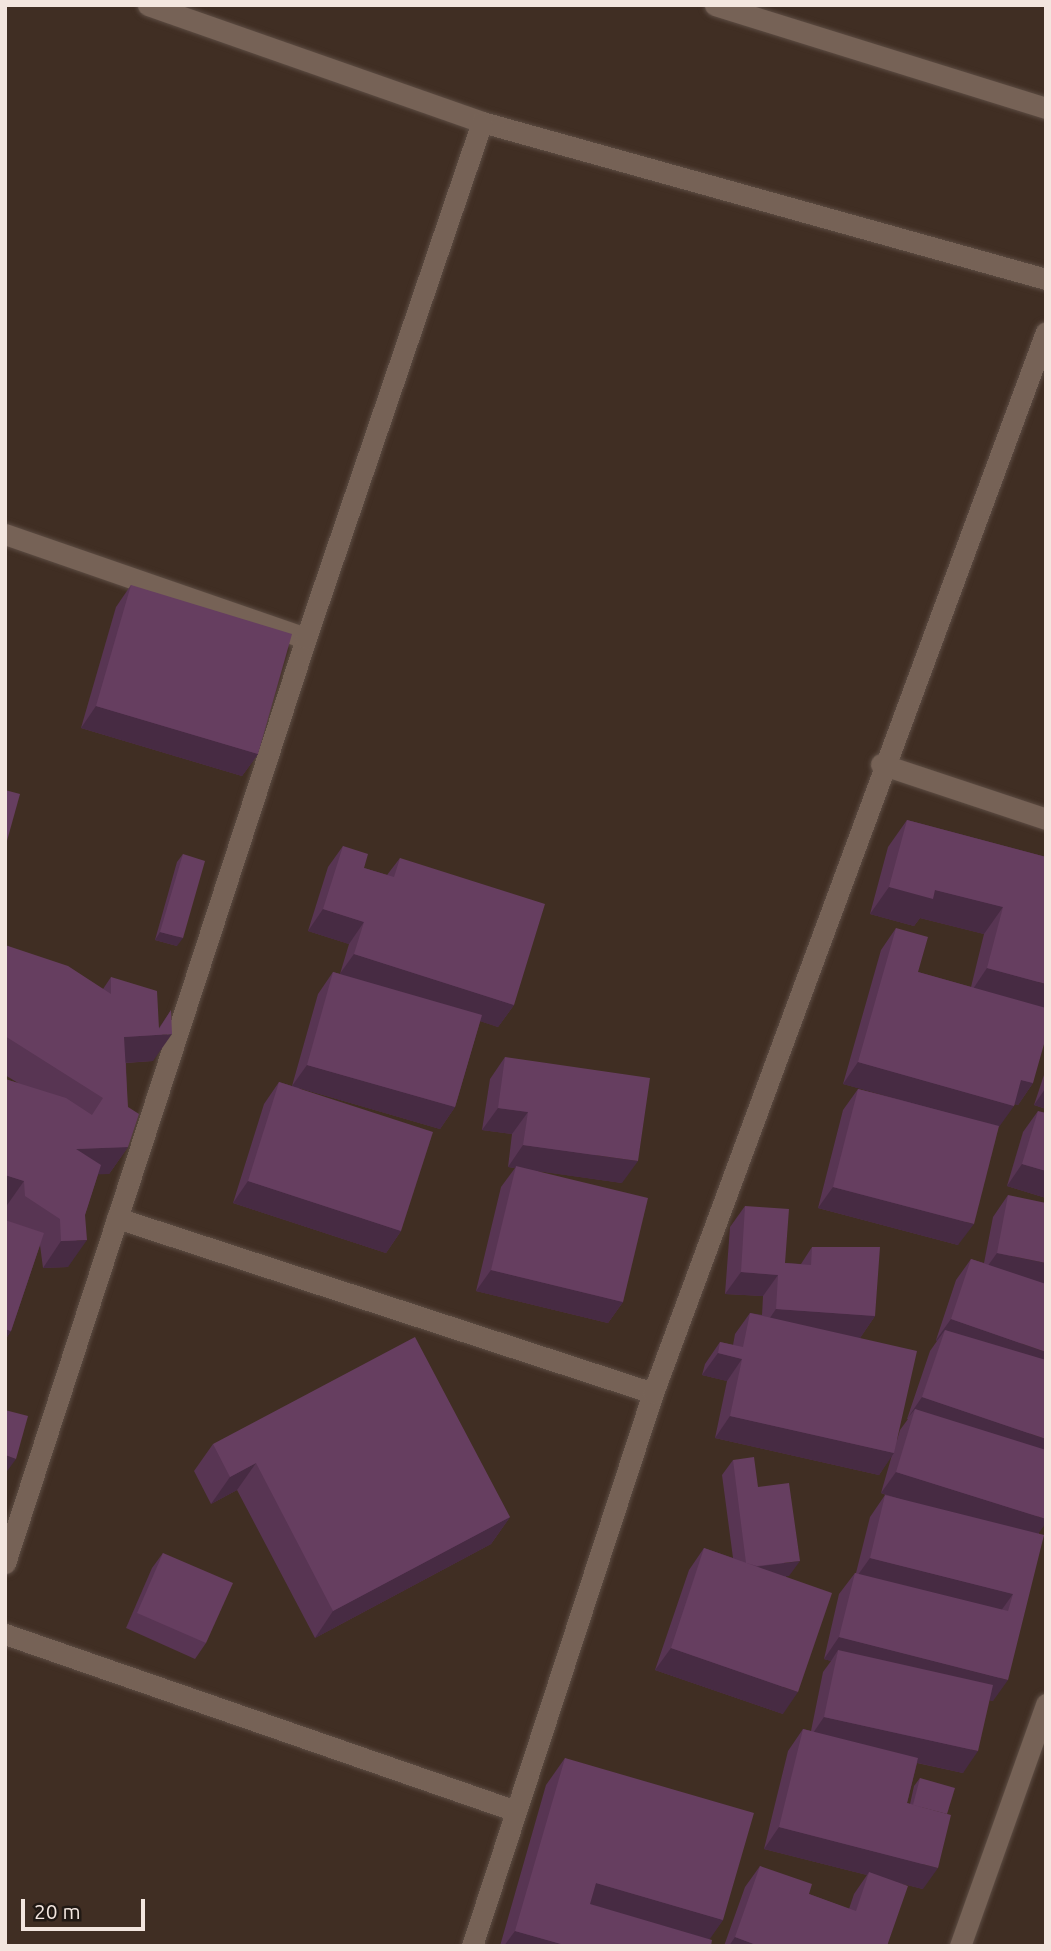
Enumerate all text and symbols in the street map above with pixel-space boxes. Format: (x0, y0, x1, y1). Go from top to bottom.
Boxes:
scale bar (24, 1884, 149, 1928)
text: 20 m (34, 1899, 81, 1923)

